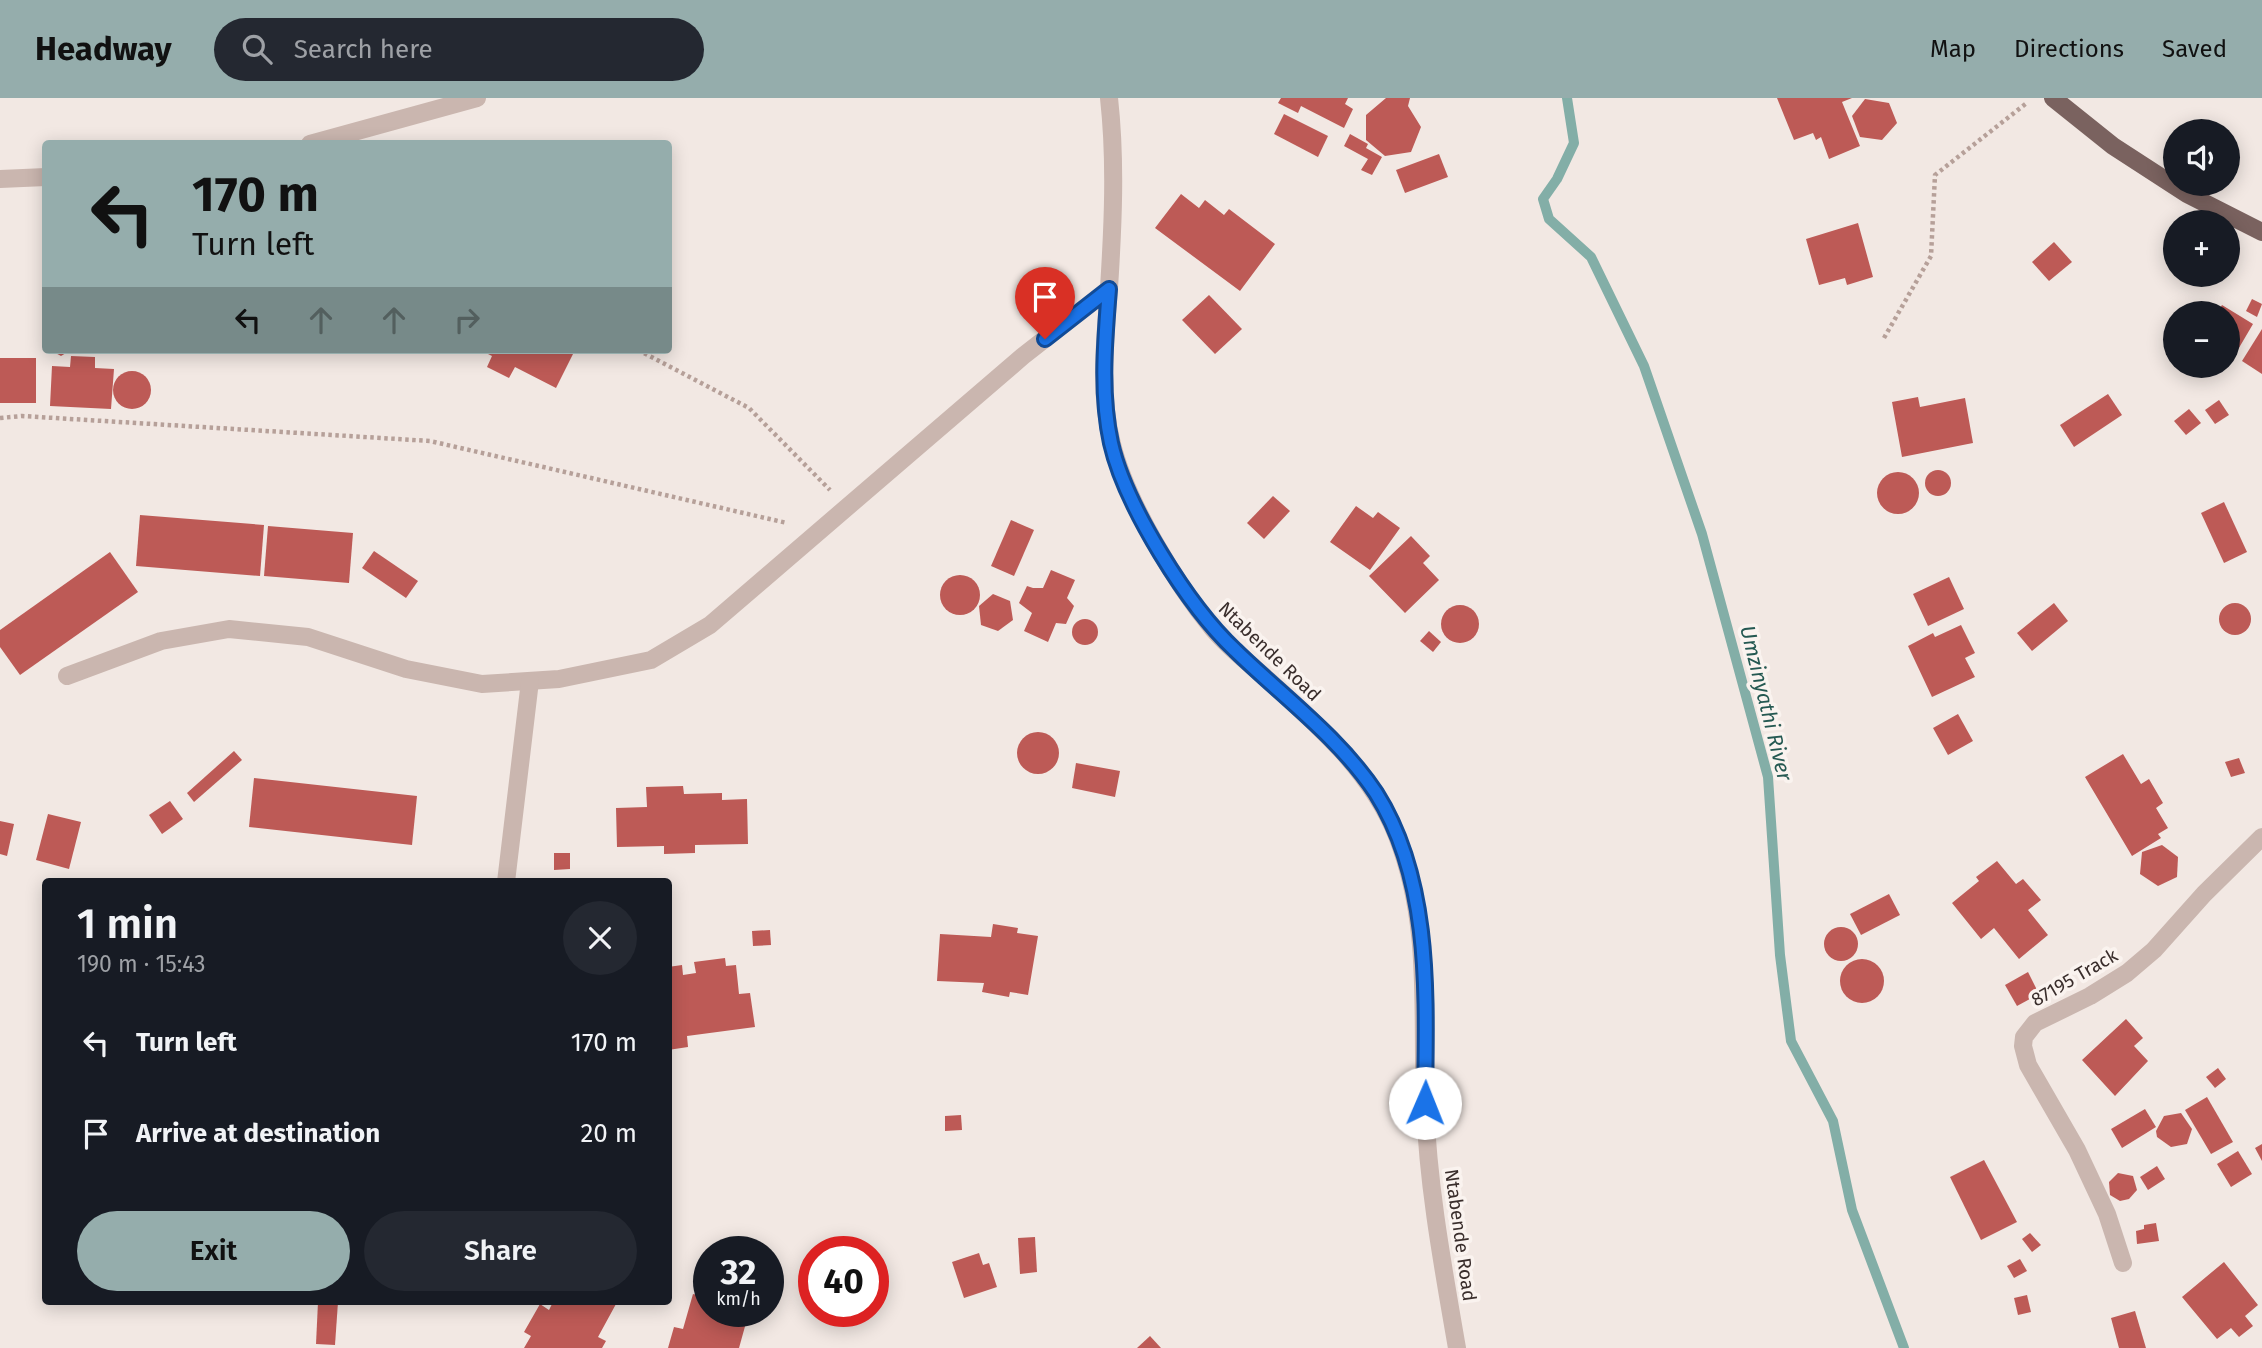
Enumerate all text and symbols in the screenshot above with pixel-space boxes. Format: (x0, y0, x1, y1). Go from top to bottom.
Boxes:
search box (214, 18, 704, 81)
text: Headway (35, 29, 172, 69)
icon: search (238, 30, 276, 68)
text: Search here (294, 34, 433, 65)
text: Map (1930, 35, 1976, 63)
text: Directions (2014, 35, 2124, 63)
text: Saved (2162, 35, 2227, 63)
map controls (2163, 119, 2240, 378)
button: sound (2163, 119, 2240, 196)
text: 170 m (192, 165, 319, 224)
icon: left (77, 168, 168, 259)
button: + (2163, 210, 2240, 287)
text: Turn left (192, 225, 314, 263)
pin (1015, 267, 1075, 339)
icon: arrive (1026, 278, 1064, 316)
icon: left (229, 301, 267, 339)
icon: ahead (302, 301, 340, 339)
icon: ahead (375, 301, 413, 339)
icon: right (448, 301, 486, 339)
button: − (2163, 301, 2240, 378)
street label: Ntabende Road (1214, 597, 1326, 706)
water label: Umzinyathi River (1734, 623, 1798, 784)
text: 1 min (77, 899, 178, 949)
button: close (563, 901, 637, 975)
street label: 87195 Track (2027, 943, 2122, 1011)
text: 190 m · 15:43 (77, 950, 206, 978)
icon: left (77, 1024, 115, 1062)
text: Turn left (136, 1027, 237, 1058)
text: 170 m (571, 1027, 637, 1058)
position arrow (1388, 1066, 1462, 1140)
icon: arrive (77, 1115, 115, 1153)
text: Arrive at destination (136, 1118, 380, 1149)
text: 20 m (580, 1118, 637, 1149)
street label: Ntabende Road (1440, 1167, 1481, 1303)
button: Exit (77, 1211, 350, 1291)
button: Share (364, 1211, 637, 1291)
speed limit sign: 40 (798, 1236, 889, 1327)
text: 32 (721, 1251, 756, 1293)
text: km/h (716, 1288, 761, 1310)

